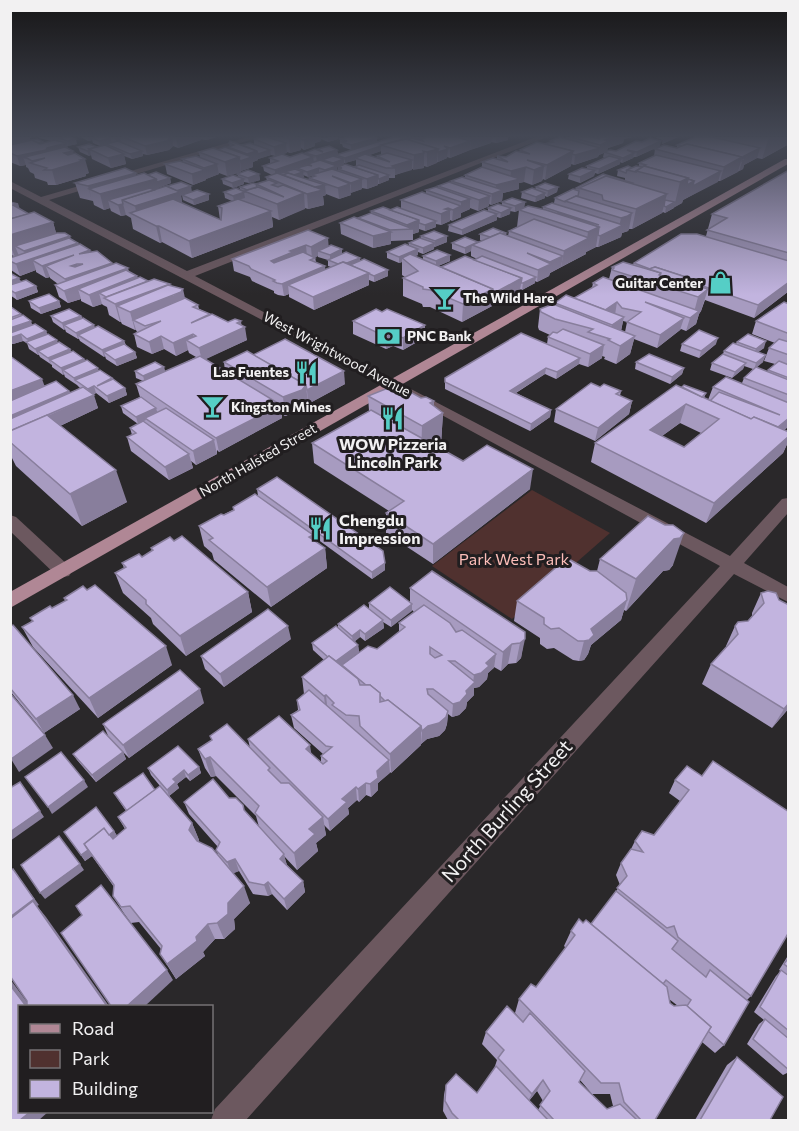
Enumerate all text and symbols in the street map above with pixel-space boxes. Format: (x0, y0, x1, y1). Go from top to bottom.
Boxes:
shop icon: Guitar Center (708, 270, 734, 296)
place label: Guitar Center (615, 274, 703, 291)
bar icon: The Wild Hare (432, 285, 458, 311)
place label: The Wild Hare (463, 289, 554, 306)
street label: West Wrightwood Avenue (261, 307, 414, 400)
bank icon: PNC Bank (376, 323, 402, 349)
place label: PNC Bank (407, 327, 472, 344)
restaurant icon: Las Fuentes (294, 359, 320, 385)
place label: Las Fuentes (213, 363, 289, 380)
bar icon: Kingston Mines (200, 394, 226, 420)
place label: Kingston Mines (231, 398, 332, 415)
restaurant icon: WOW Pizzeria Lincoln Park (380, 406, 406, 432)
street label: North Halsted Street (196, 419, 319, 500)
place label: WOW Pizzeria Lincoln Park (339, 434, 447, 471)
place label: Chengdu Impression (339, 510, 420, 547)
restaurant icon: Chengdu Impression (308, 516, 334, 542)
park label: Park West Park (459, 549, 570, 568)
street label: North Burling Street (436, 734, 577, 887)
legend (18, 1005, 213, 1113)
text: Road (72, 1017, 114, 1039)
text: Park (72, 1047, 110, 1069)
text: Building (72, 1077, 138, 1099)

